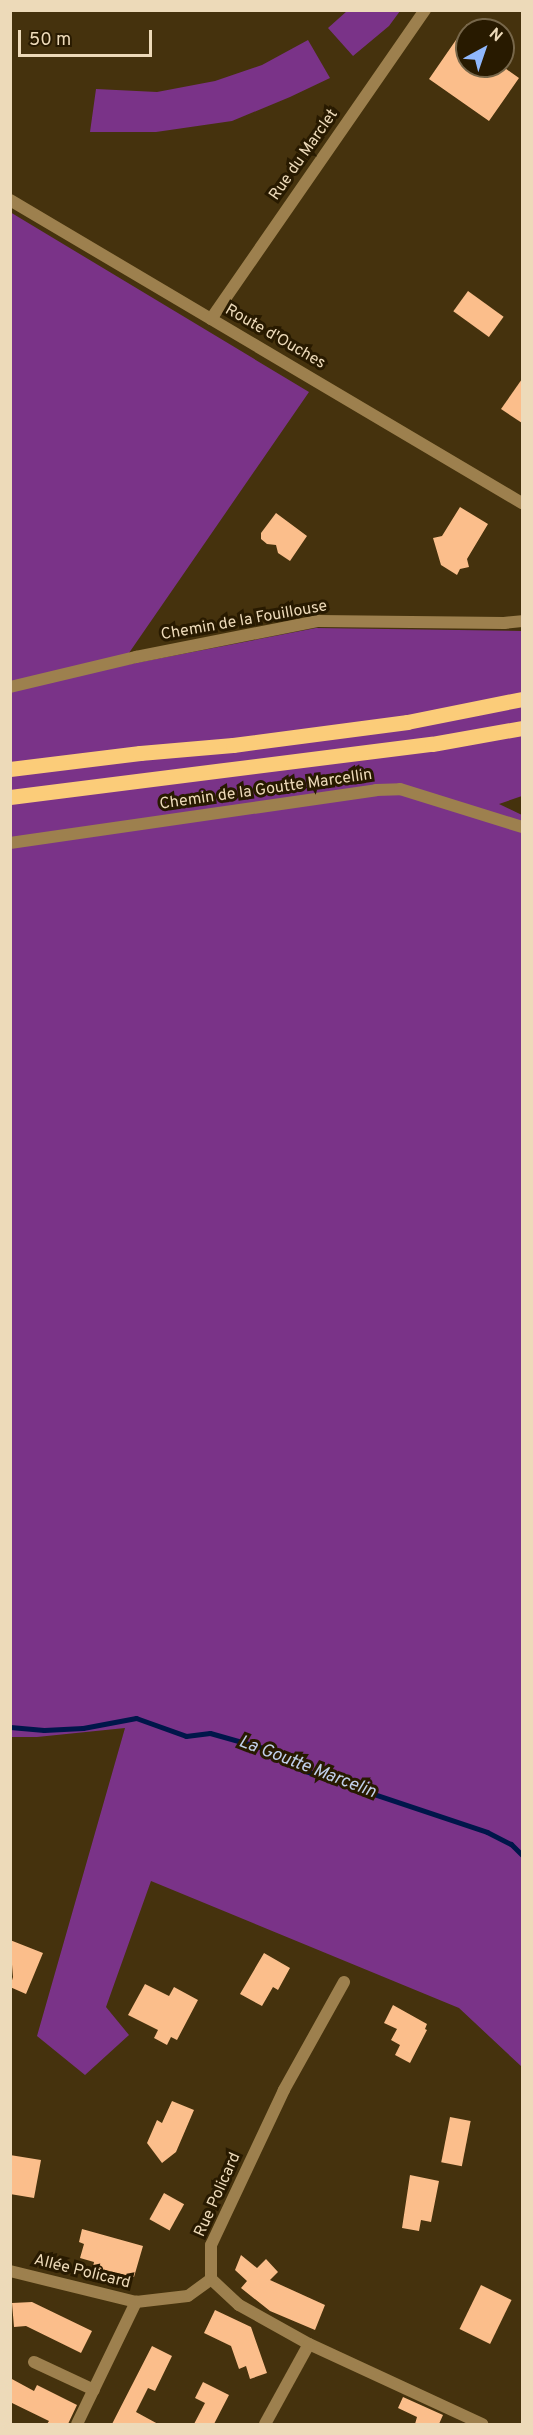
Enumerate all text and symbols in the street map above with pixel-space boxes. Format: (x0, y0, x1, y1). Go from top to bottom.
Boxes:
scale bar (21, 18, 154, 56)
north arrow (455, 18, 515, 78)
text: N (484, 24, 506, 47)
text: 50 m (29, 29, 71, 52)
street label: Rue du Marclet (265, 106, 343, 204)
street label: Route d'Ouches (221, 301, 329, 373)
street label: Chemin de la Fouillouse (159, 597, 329, 645)
street label: Chemin de la Goutte Marcellin (158, 766, 374, 814)
water label: La Goutte Marcelin (235, 1732, 379, 1804)
street label: Rue Policard (191, 2150, 245, 2240)
street label: Allée Policard (32, 2251, 132, 2293)

